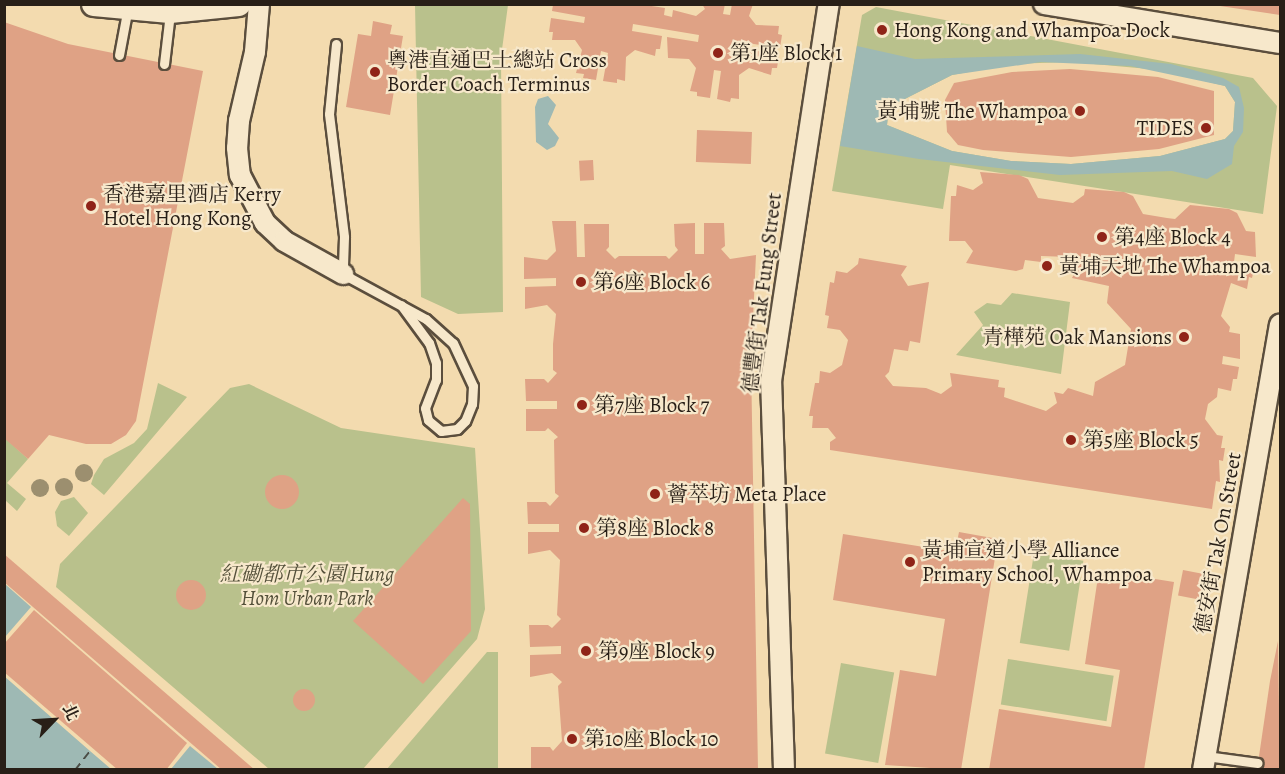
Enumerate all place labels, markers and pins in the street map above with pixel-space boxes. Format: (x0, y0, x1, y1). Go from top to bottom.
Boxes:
place label: Hong Kong and Whampoa Dock (894, 17, 1170, 43)
marker: Hong Kong and Whampoa Dock (875, 23, 889, 37)
place label: 第1座 Block 1 (730, 40, 842, 66)
marker: 第1座 Block 1 (711, 46, 725, 60)
place label: 粵港直通巴士總站 Cross Border Coach Terminus (387, 47, 607, 97)
marker: 粵港直通巴士總站 Cross Border Coach Terminus (368, 65, 382, 79)
place label: 黃埔號 The Whampoa (877, 98, 1068, 124)
marker: 黃埔號 The Whampoa (1073, 104, 1087, 118)
place label: TIDES (1137, 115, 1194, 141)
marker: TIDES (1199, 121, 1213, 135)
place label: 香港嘉里酒店 Kerry Hotel Hong Kong (103, 181, 281, 231)
marker: 香港嘉里酒店 Kerry Hotel Hong Kong (84, 199, 98, 213)
place label: 第4座 Block 4 (1114, 224, 1231, 250)
marker: 第4座 Block 4 (1095, 230, 1109, 244)
place label: 黃埔天地 The Whampoa (1059, 253, 1271, 279)
marker: 黃埔天地 The Whampoa (1040, 259, 1054, 273)
place label: 第6座 Block 6 (593, 269, 710, 295)
marker: 第6座 Block 6 (574, 275, 588, 289)
place label: 青樺苑 Oak Mansions (982, 324, 1172, 350)
marker: 青樺苑 Oak Mansions (1177, 330, 1191, 344)
place label: 第7座 Block 7 (594, 392, 709, 418)
marker: 第7座 Block 7 (575, 398, 589, 412)
place label: 第5座 Block 5 (1083, 427, 1199, 453)
marker: 第5座 Block 5 (1064, 433, 1078, 447)
place label: 薈萃坊 Meta Place (667, 481, 826, 507)
marker: 薈萃坊 Meta Place (648, 487, 662, 501)
place label: 第8座 Block 8 (596, 515, 714, 541)
marker: 第8座 Block 8 (577, 521, 591, 535)
place label: 黃埔宣道小學 Alliance Primary School, Whampoa (922, 537, 1153, 587)
marker: 黃埔宣道小學 Alliance Primary School, Whampoa (903, 555, 917, 569)
place label: 第9座 Block 9 (598, 638, 715, 664)
marker: 第9座 Block 9 (579, 644, 593, 658)
place label: 第10座 Block 10 (584, 726, 719, 752)
marker: 第10座 Block 10 (565, 732, 579, 746)

